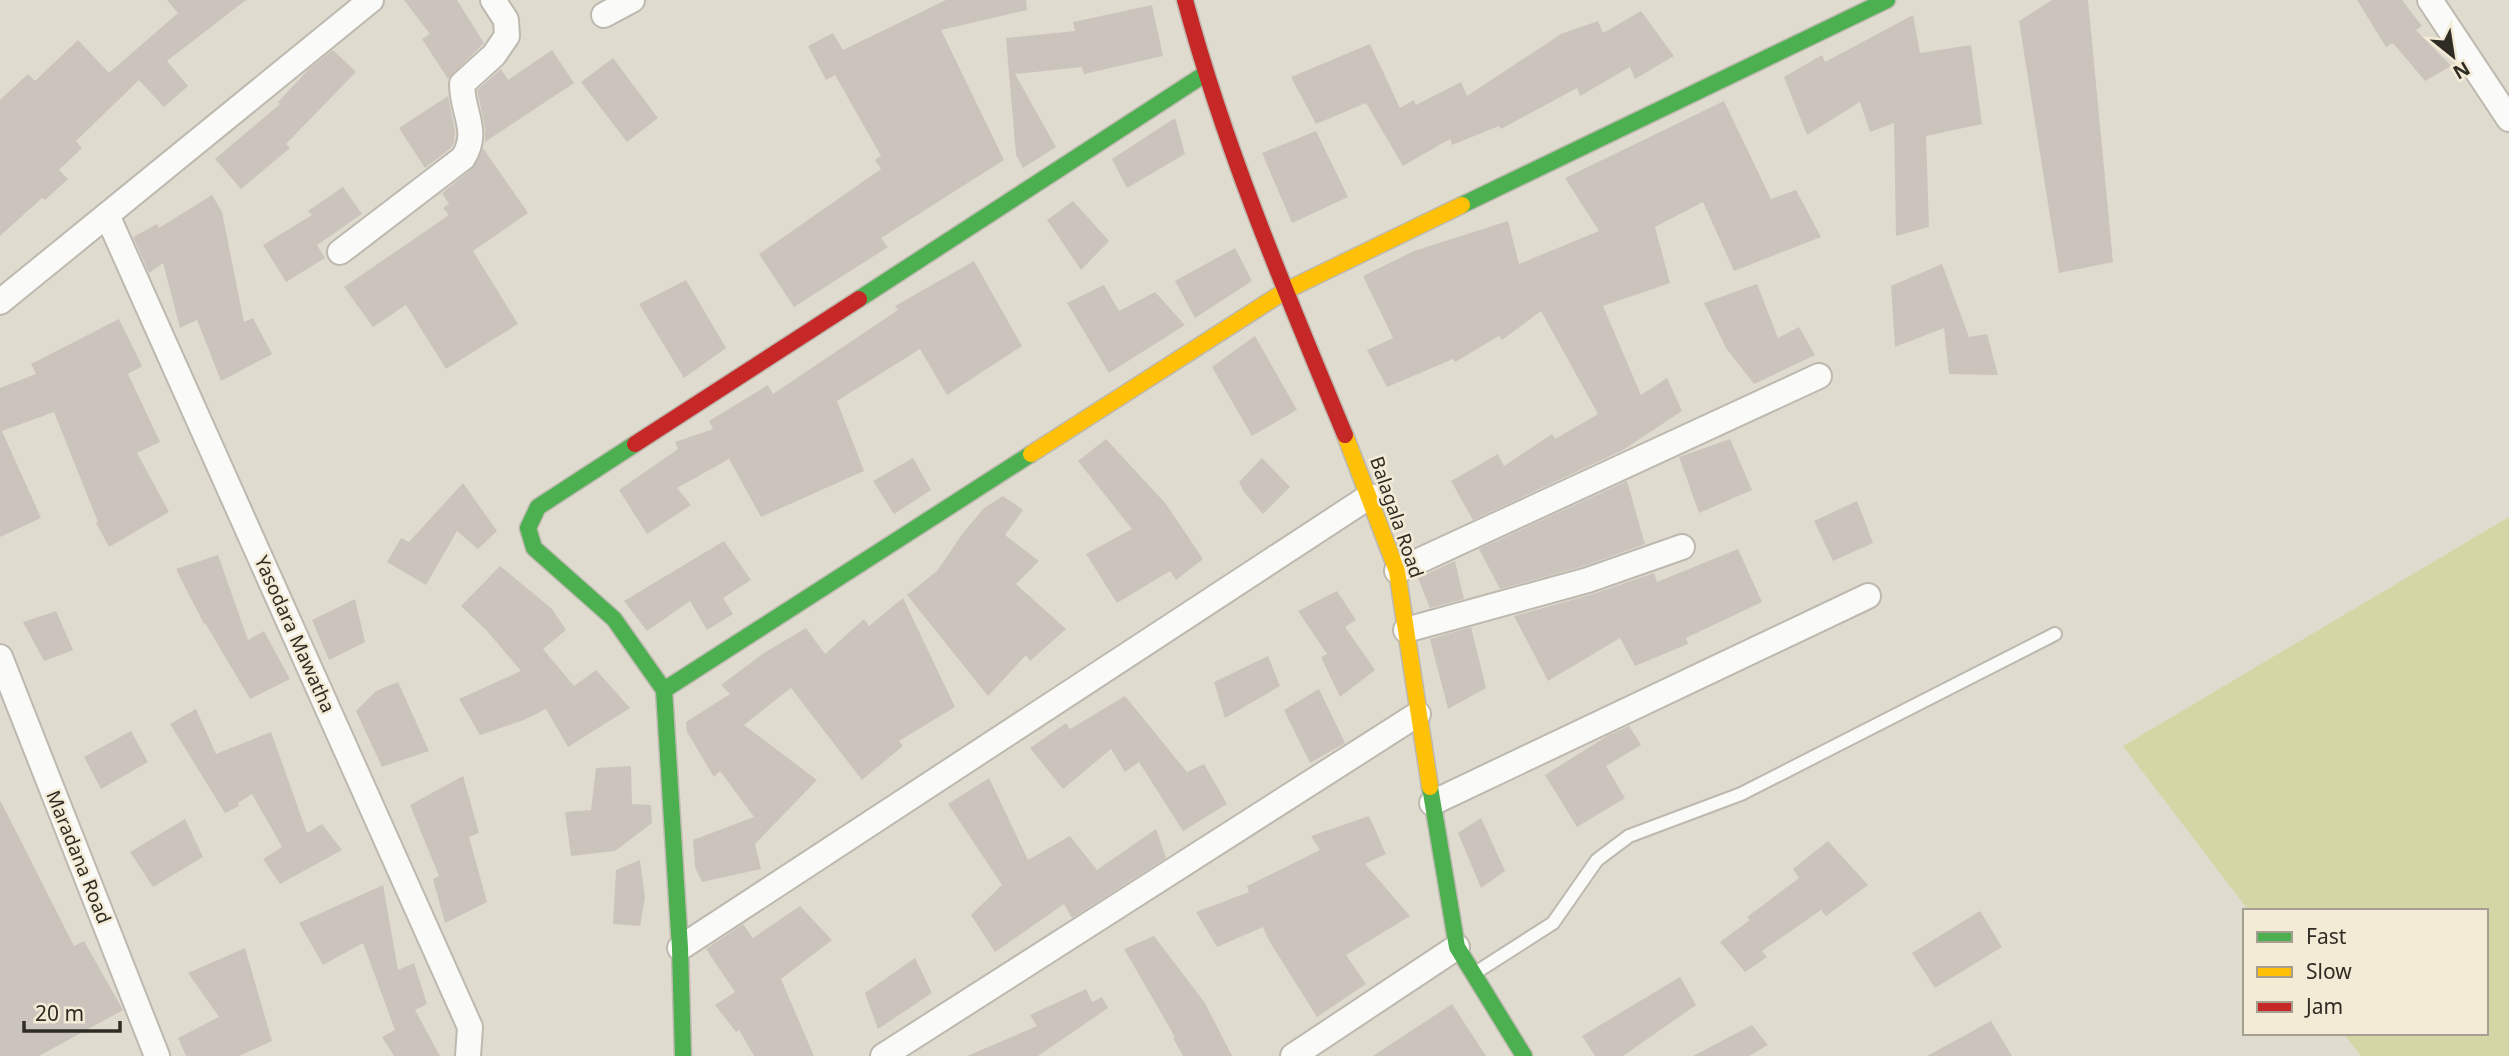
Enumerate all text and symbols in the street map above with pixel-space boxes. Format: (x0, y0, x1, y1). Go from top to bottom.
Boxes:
north arrow (2418, 21, 2488, 91)
text: N (2448, 56, 2475, 86)
street label: Balagala Road (1364, 453, 1430, 581)
street label: Yasodara Mawatha (249, 551, 341, 717)
street label: Maradana Road (40, 787, 118, 927)
legend (2243, 909, 2488, 1035)
text: Fast (2306, 922, 2347, 950)
text: Slow (2306, 957, 2352, 985)
scale bar (24, 990, 121, 1034)
text: Jam (2304, 992, 2343, 1020)
text: 20 m (35, 999, 84, 1027)

